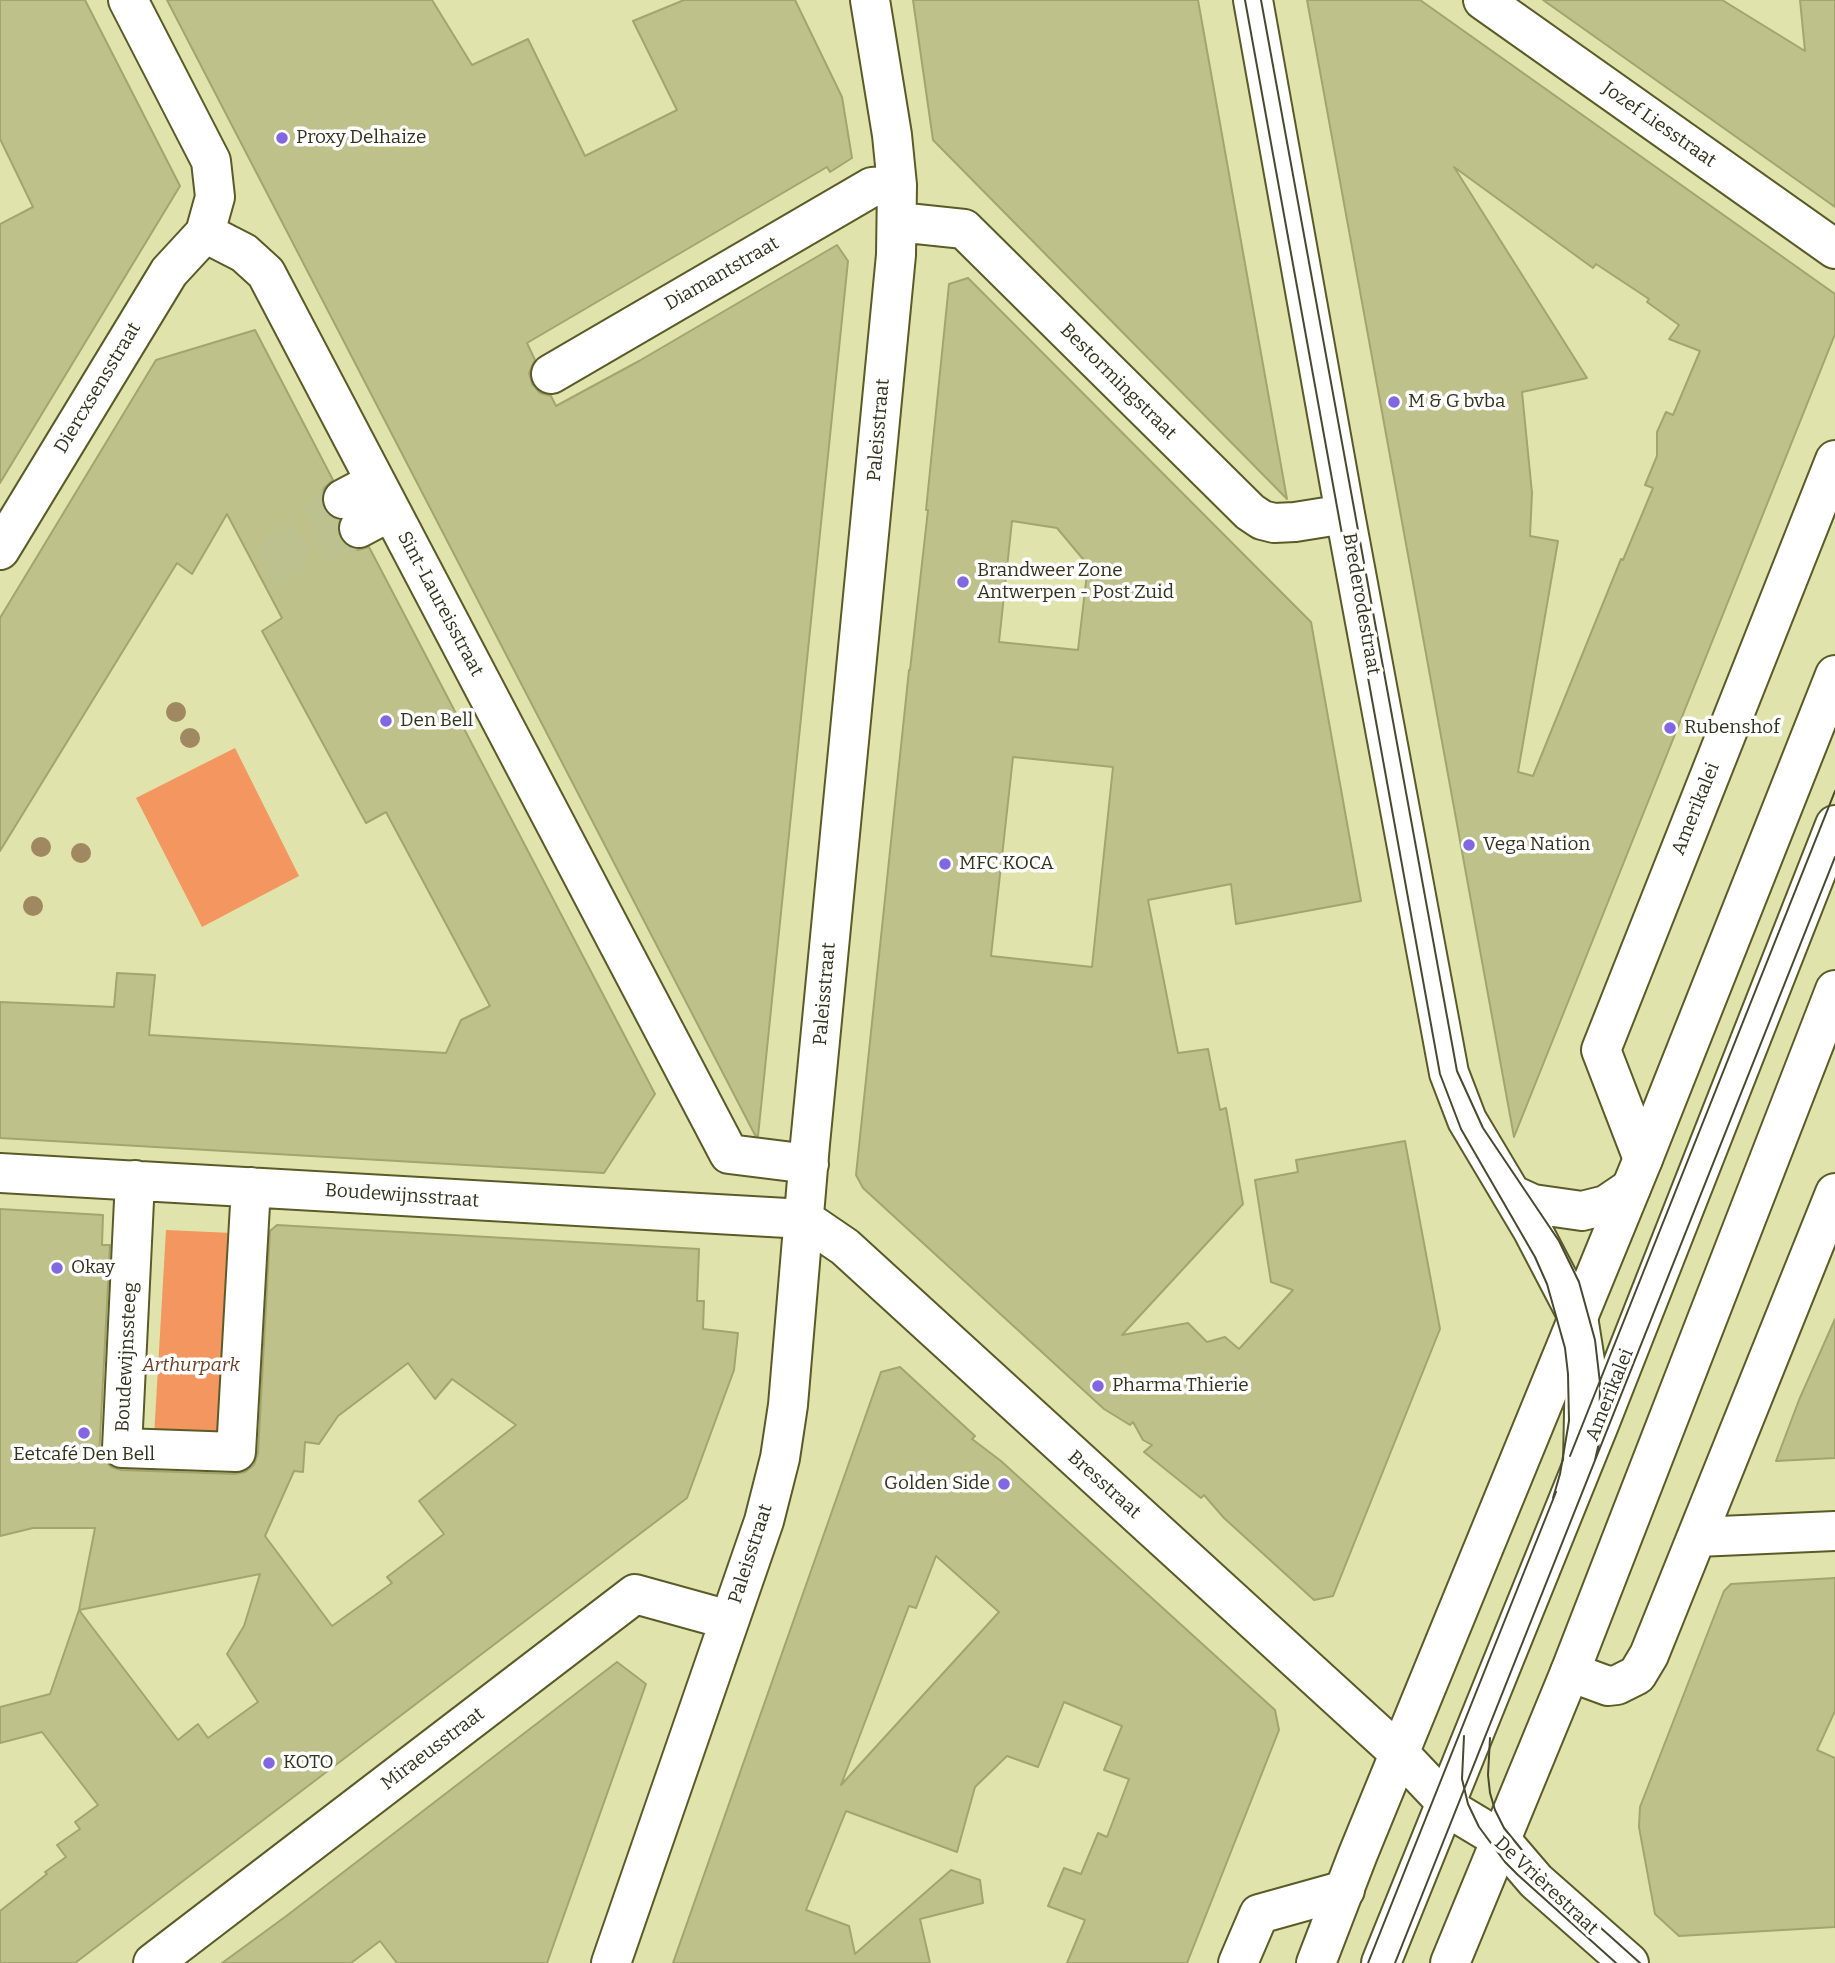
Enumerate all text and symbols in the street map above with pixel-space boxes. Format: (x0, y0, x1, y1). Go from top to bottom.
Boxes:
street label: Jozef Liesstraat (1598, 77, 1720, 173)
place label: Proxy Delhaize (296, 127, 426, 149)
marker: Proxy Delhaize (274, 130, 290, 146)
street label: Diamantstraat (661, 232, 783, 316)
street label: Diercxsensstraat (50, 318, 146, 458)
street label: Bestormingstraat (1055, 319, 1181, 445)
street label: Paleisstraat (863, 378, 895, 482)
place label: M & G bvba (1408, 391, 1505, 413)
marker: M & G bvba (1386, 394, 1402, 410)
street label: Sint-Laureisstraat (392, 528, 488, 680)
street label: Brederodestraat (1337, 531, 1385, 677)
place label: Brandweer Zone Antwerpen - Post Zuid (977, 560, 1174, 604)
marker: Brandweer Zone Antwerpen - Post Zuid (955, 574, 971, 590)
place label: Den Bell (400, 710, 473, 732)
marker: Den Bell (378, 713, 394, 729)
place label: Rubenshof (1684, 717, 1780, 739)
marker: Rubenshof (1662, 720, 1678, 736)
street label: Amerikalei (1667, 759, 1725, 859)
place label: Vega Nation (1483, 834, 1590, 856)
marker: Vega Nation (1461, 837, 1477, 853)
place label: MFC KOCA (959, 853, 1054, 875)
marker: MFC KOCA (937, 856, 953, 872)
street label: Paleisstraat (809, 942, 841, 1046)
street label: Boudewijnsstraat (324, 1179, 480, 1213)
place label: Okay (71, 1257, 115, 1279)
marker: Okay (49, 1260, 65, 1276)
street label: Boudewijnssteeg (112, 1281, 142, 1433)
street label: Amerikalei (1581, 1345, 1639, 1445)
park label: Arthurpark (142, 1355, 240, 1377)
place label: Pharma Thierie (1112, 1375, 1249, 1397)
marker: Pharma Thierie (1090, 1378, 1106, 1394)
marker: Eetcafé Den Bell (76, 1425, 92, 1441)
place label: Eetcafé Den Bell (13, 1444, 155, 1466)
street label: Bresstraat (1063, 1446, 1145, 1524)
place label: Golden Side (884, 1473, 990, 1495)
marker: Golden Side (996, 1476, 1012, 1492)
street label: Paleisstraat (724, 1501, 778, 1607)
street label: Miraeusstraat (377, 1703, 489, 1795)
place label: KOTO (283, 1752, 334, 1774)
marker: KOTO (261, 1755, 277, 1771)
street label: De Vrièrestraat (1489, 1832, 1603, 1940)

